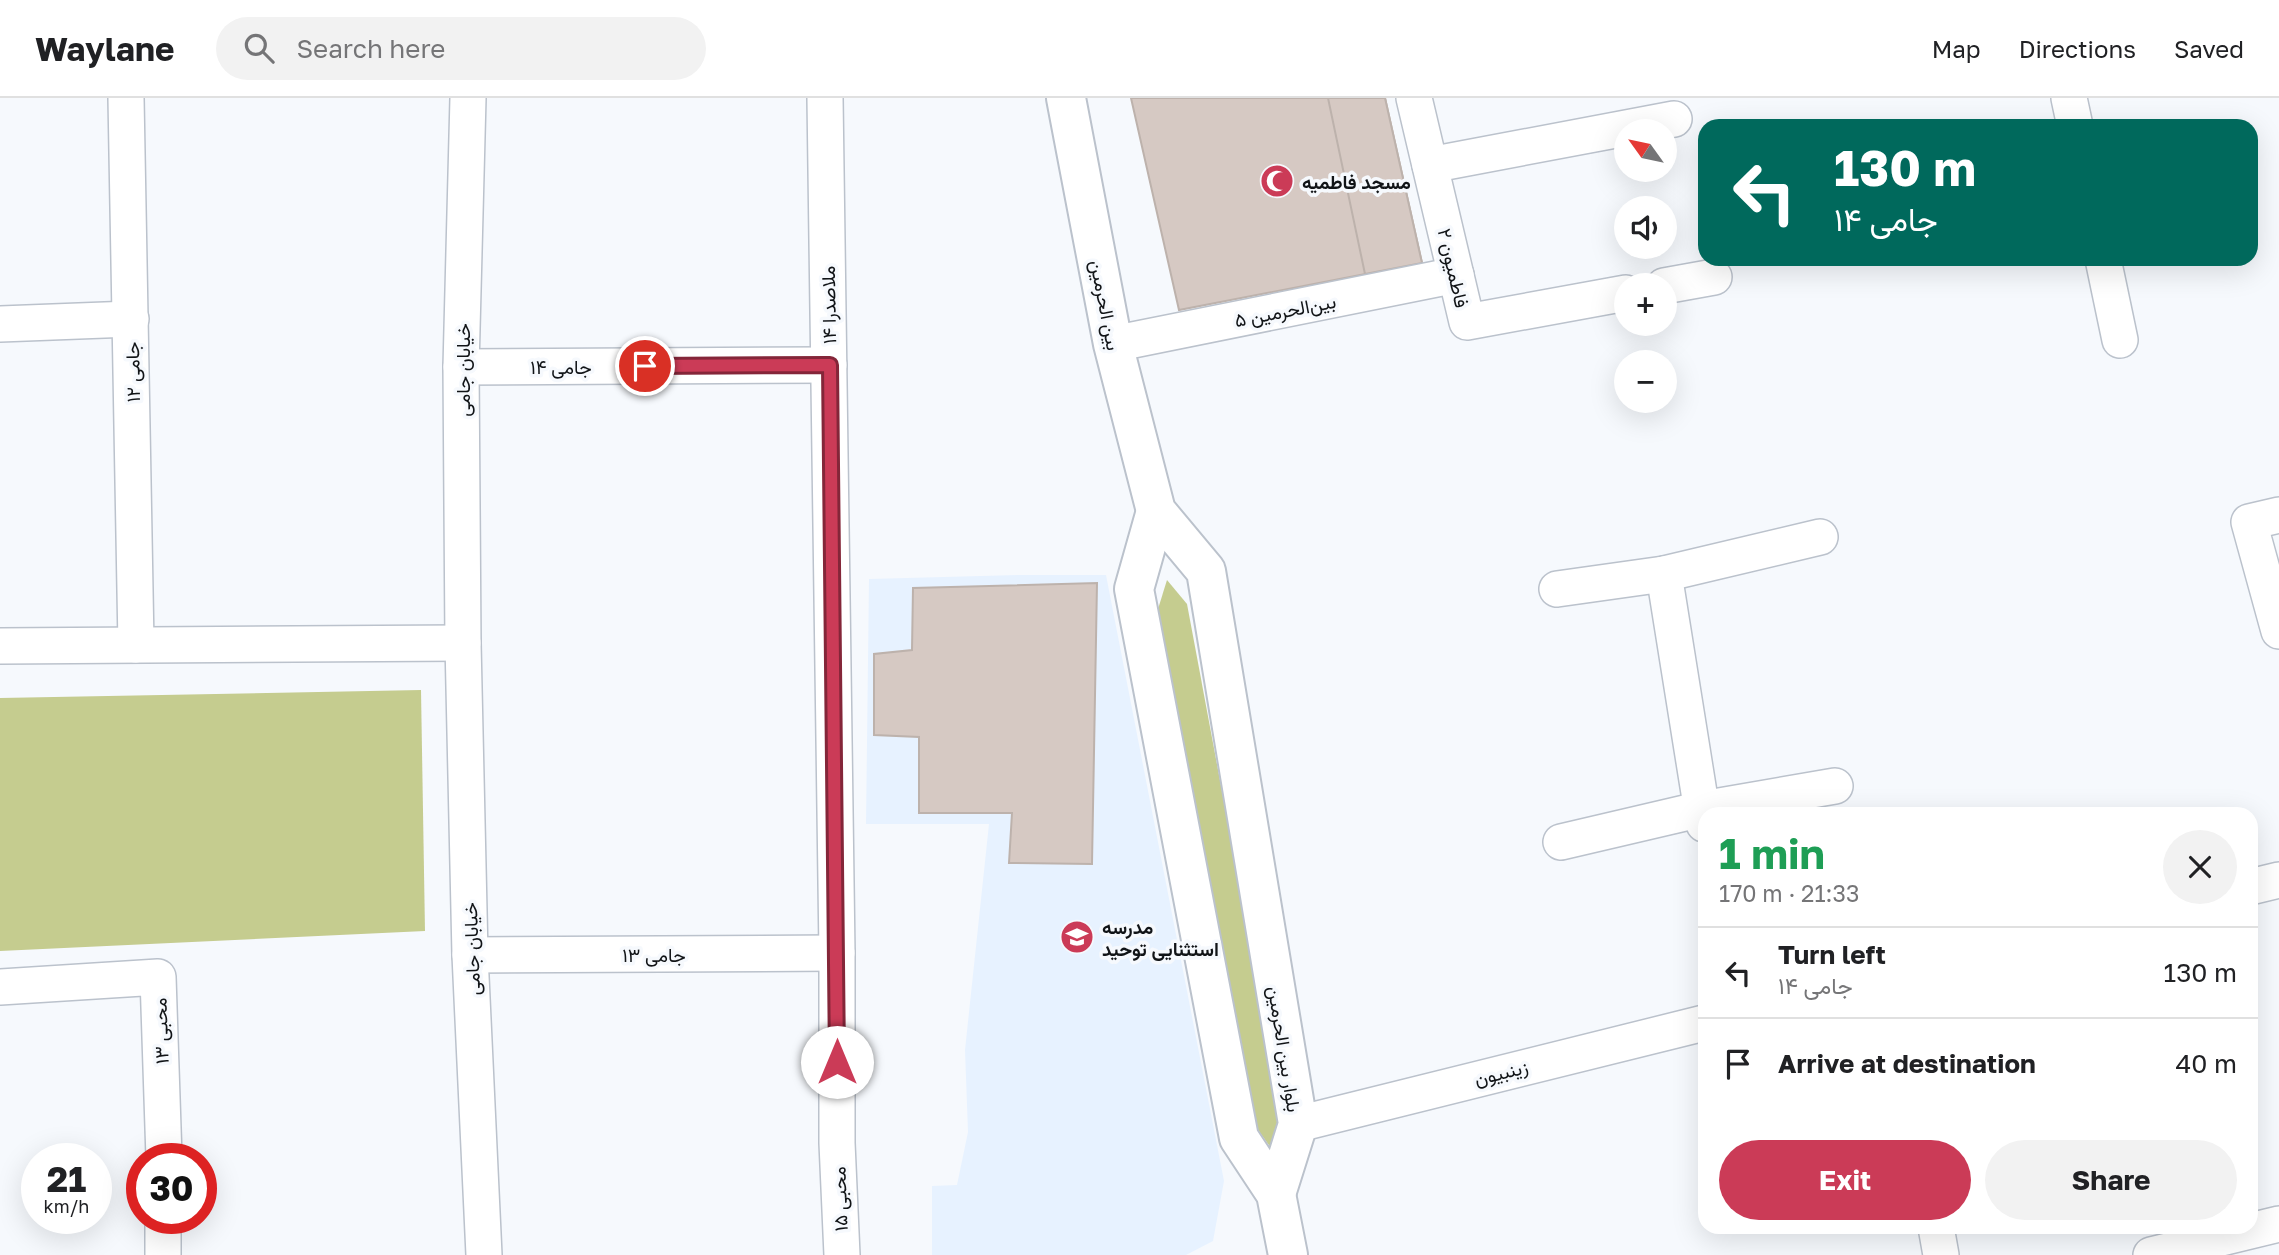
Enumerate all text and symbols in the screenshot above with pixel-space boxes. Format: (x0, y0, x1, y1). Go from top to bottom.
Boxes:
search box (216, 17, 706, 80)
text: Waylane (35, 29, 174, 68)
icon: search (240, 29, 278, 67)
text: Search here (296, 33, 445, 64)
text: Map (1932, 34, 1981, 63)
text: Directions (2019, 34, 2136, 63)
text: Saved (2174, 34, 2244, 63)
north arrow (1614, 119, 1676, 182)
map controls (1614, 119, 1677, 413)
text: 130 m (1834, 138, 1976, 197)
icon: left (1719, 147, 1810, 238)
mosque icon: مسجد فاطمیه (1258, 162, 1296, 200)
place label: مسجد فاطمیه (1302, 170, 1411, 194)
button: sound (1614, 196, 1677, 259)
text: جامی ۱۴ (1834, 200, 1938, 238)
street label: فاطمیون ۲ (1433, 226, 1474, 310)
street label: بین الحرمین (1085, 258, 1126, 352)
street label: ملاصدرا ۱۴ (816, 266, 841, 344)
button: + (1614, 273, 1677, 336)
street label: بین‌الحرمین ۵ (1232, 289, 1338, 332)
street label: خیابان جامی (451, 323, 475, 417)
pin (615, 336, 675, 396)
street label: جامی ۱۲ (120, 341, 145, 403)
icon: arrive (626, 347, 664, 385)
button: − (1614, 350, 1677, 413)
street label: جامی ۱۴ (530, 355, 592, 379)
text: 1 min (1719, 828, 1825, 878)
button: close (2163, 830, 2237, 904)
text: 170 m · 21:33 (1719, 879, 1859, 907)
street label: خیابان جامی (458, 902, 485, 996)
place label: مدرسه استثنایی توحید (1102, 915, 1219, 962)
school or university icon: مدرسه استثنایی توحید (1058, 918, 1096, 956)
text: Turn left (1778, 939, 1886, 970)
street label: جامی ۱۳ (622, 943, 686, 967)
icon: left (1719, 954, 1757, 992)
text: 130 m (2164, 957, 2237, 988)
text: جامی ۱۴ (1778, 971, 1853, 999)
street label: بلوار بین الحرمین (1263, 984, 1306, 1114)
street label: محبی ۱۳ (147, 997, 174, 1065)
position arrow (800, 1025, 874, 1099)
icon: arrive (1719, 1045, 1757, 1083)
text: Arrive at destination (1778, 1048, 2036, 1079)
text: 40 m (2176, 1048, 2237, 1079)
street label: زینبیون (1472, 1054, 1531, 1091)
button: Exit (1719, 1140, 1971, 1220)
button: Share (1985, 1140, 2237, 1220)
speed limit sign: 30 (126, 1143, 217, 1234)
text: 21 (47, 1158, 86, 1200)
street label: محبی ۱۵ (826, 1166, 853, 1232)
text: km/h (44, 1195, 89, 1217)

